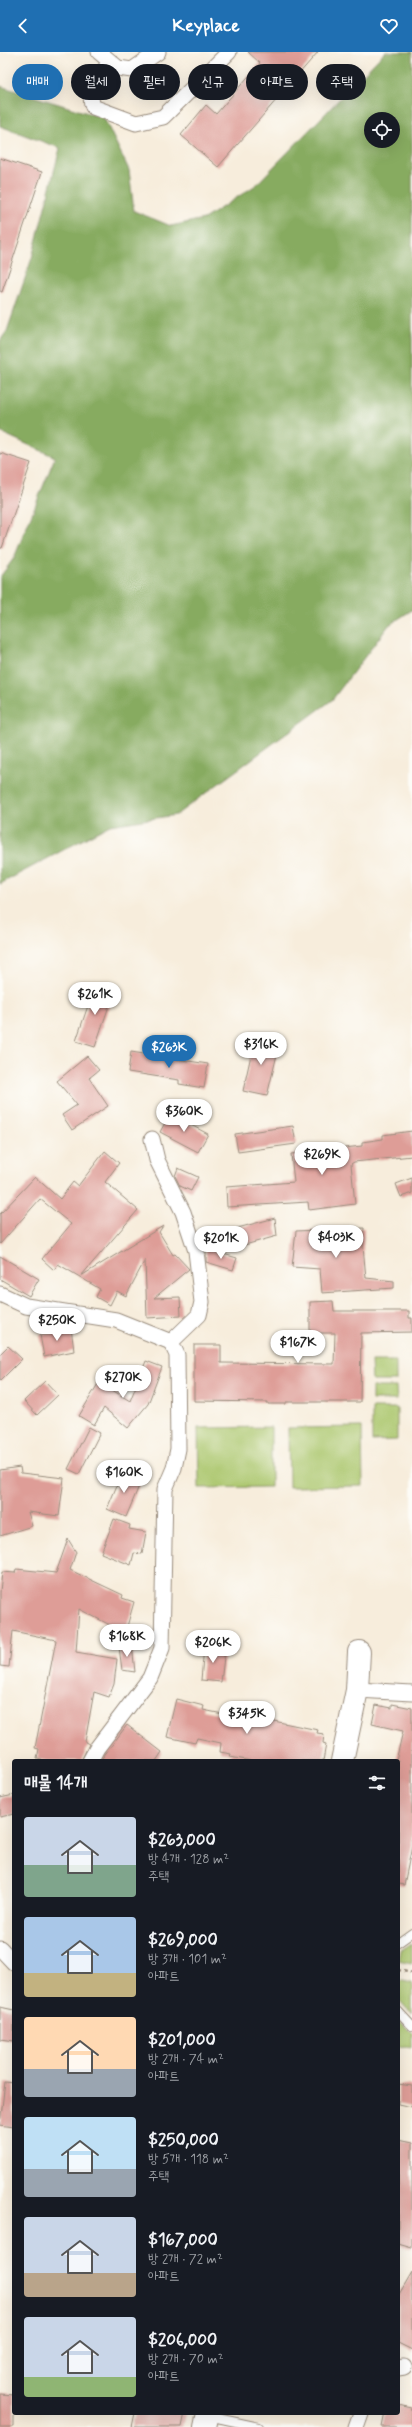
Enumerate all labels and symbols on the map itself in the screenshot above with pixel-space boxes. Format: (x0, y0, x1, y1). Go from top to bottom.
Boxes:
pin: $261K (67, 982, 123, 1016)
pin: $316K (233, 1032, 289, 1066)
pin: $263K (141, 1035, 197, 1069)
pin: $360K (156, 1099, 212, 1133)
pin: $269K (294, 1142, 350, 1176)
pin: $403K (308, 1225, 364, 1259)
pin: $201K (193, 1226, 249, 1260)
pin: $250K (29, 1308, 85, 1342)
pin: $167K (270, 1330, 326, 1364)
pin: $270K (95, 1365, 151, 1399)
pin: $160K (96, 1460, 152, 1494)
pin: $168K (99, 1624, 155, 1658)
pin: $206K (185, 1630, 241, 1664)
pin: $345K (219, 1701, 275, 1735)

